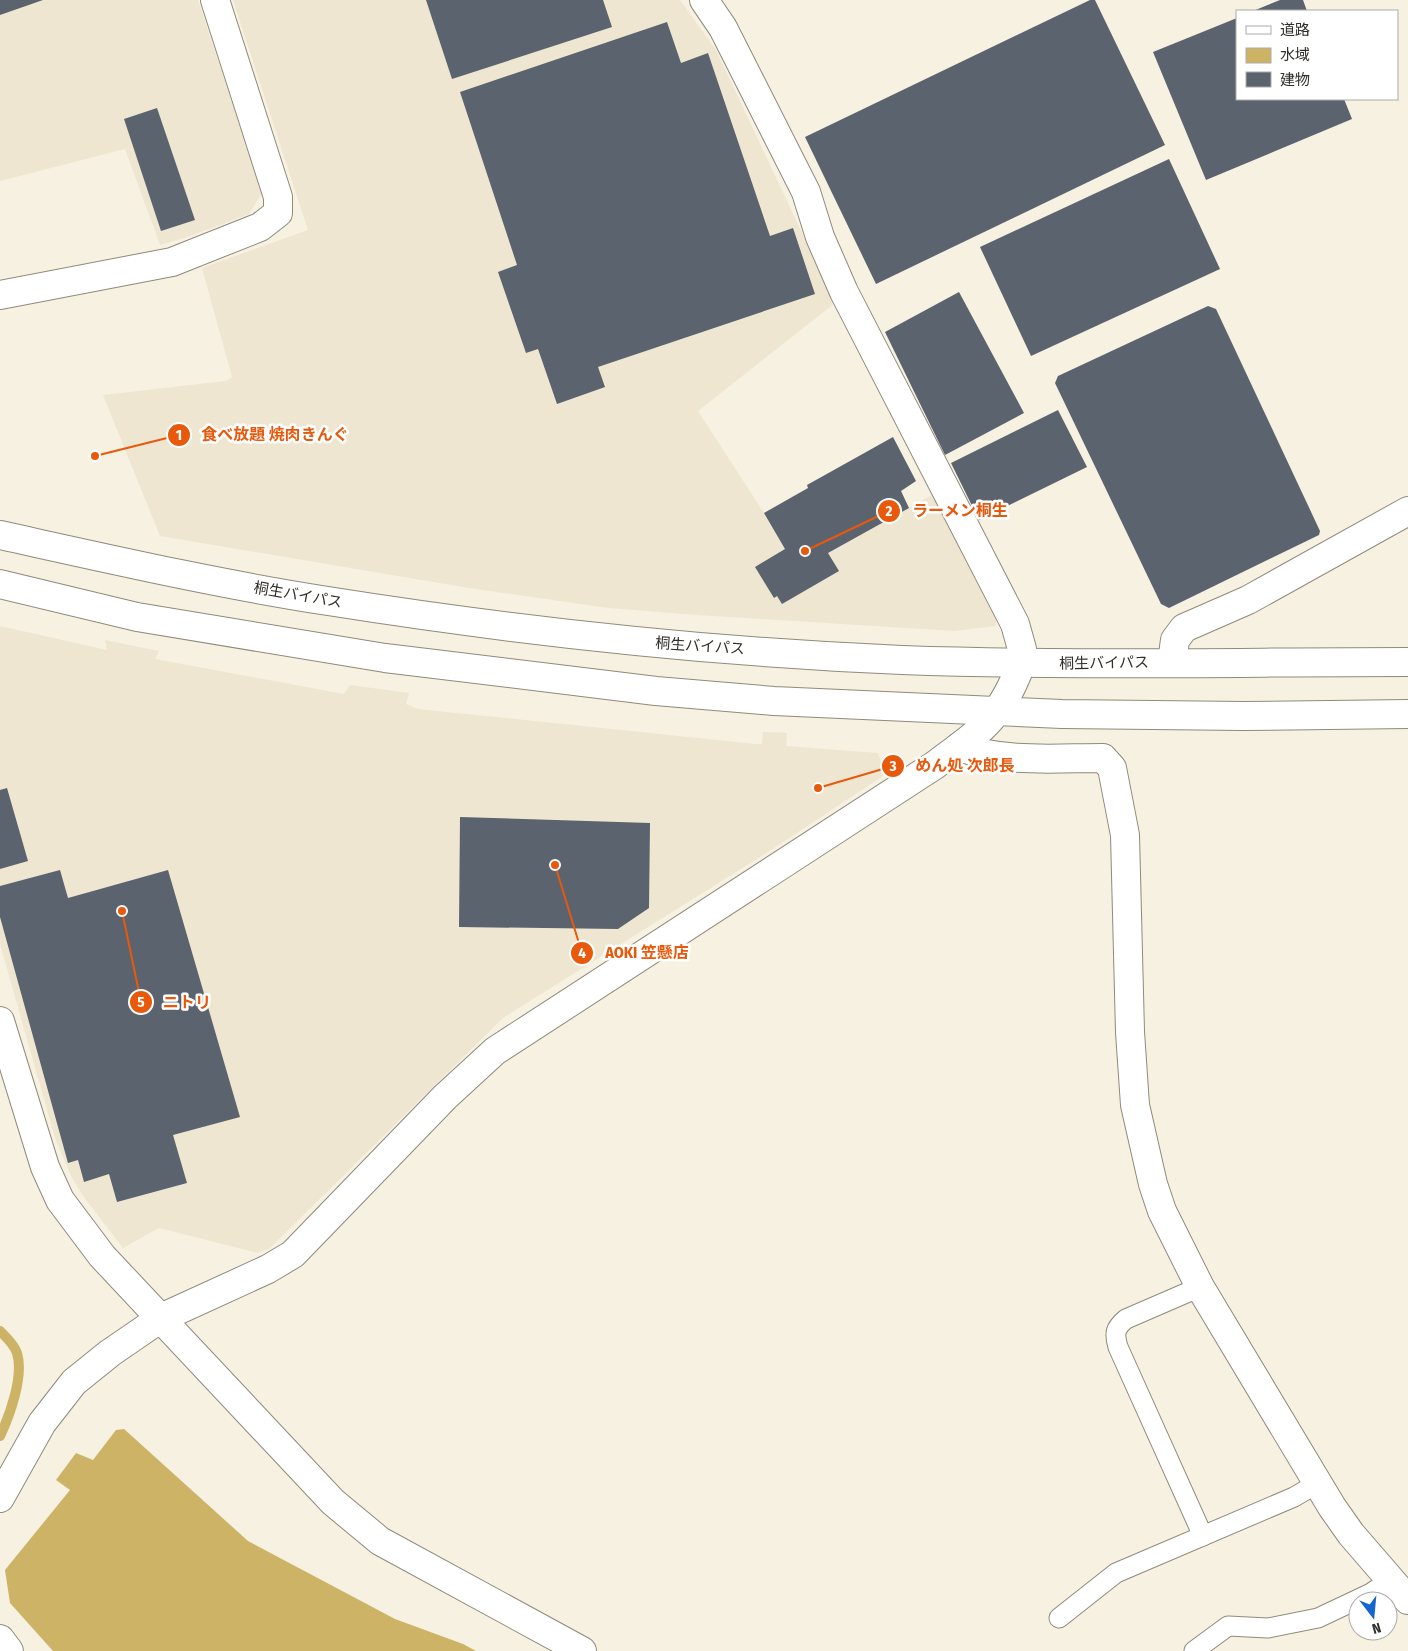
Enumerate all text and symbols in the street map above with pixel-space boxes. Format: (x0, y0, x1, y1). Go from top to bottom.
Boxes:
legend (1236, 10, 1398, 100)
text: 道路 (1280, 21, 1310, 39)
text: 水域 (1280, 46, 1310, 64)
text: 建物 (1280, 71, 1310, 89)
callout: 食べ放題 焼肉きんぐ (167, 419, 359, 450)
text: 食べ放題 焼肉きんぐ (201, 425, 349, 444)
text: 1 (176, 426, 182, 444)
callout: ラーメン桐生 (877, 495, 1018, 526)
text: ラーメン桐生 (912, 501, 1008, 520)
text: 2 (885, 502, 893, 520)
street label: 桐生バイパス (252, 578, 344, 612)
street label: 桐生バイパス (655, 634, 745, 658)
street label: 桐生バイパス (1059, 653, 1149, 673)
callout: めん処 次郎長 (880, 750, 1025, 781)
text: めん処 次郎長 (915, 756, 1015, 775)
text: 3 (888, 757, 897, 775)
callout: AOKI 笠懸店 (570, 937, 698, 968)
text: AOKI 笠懸店 (604, 943, 689, 962)
text: 4 (578, 944, 586, 962)
callout: ニトリ (128, 987, 221, 1018)
text: 5 (137, 993, 145, 1011)
text: ニトリ (163, 993, 211, 1012)
north arrow (1348, 1591, 1398, 1641)
text: N (1370, 1619, 1383, 1637)

